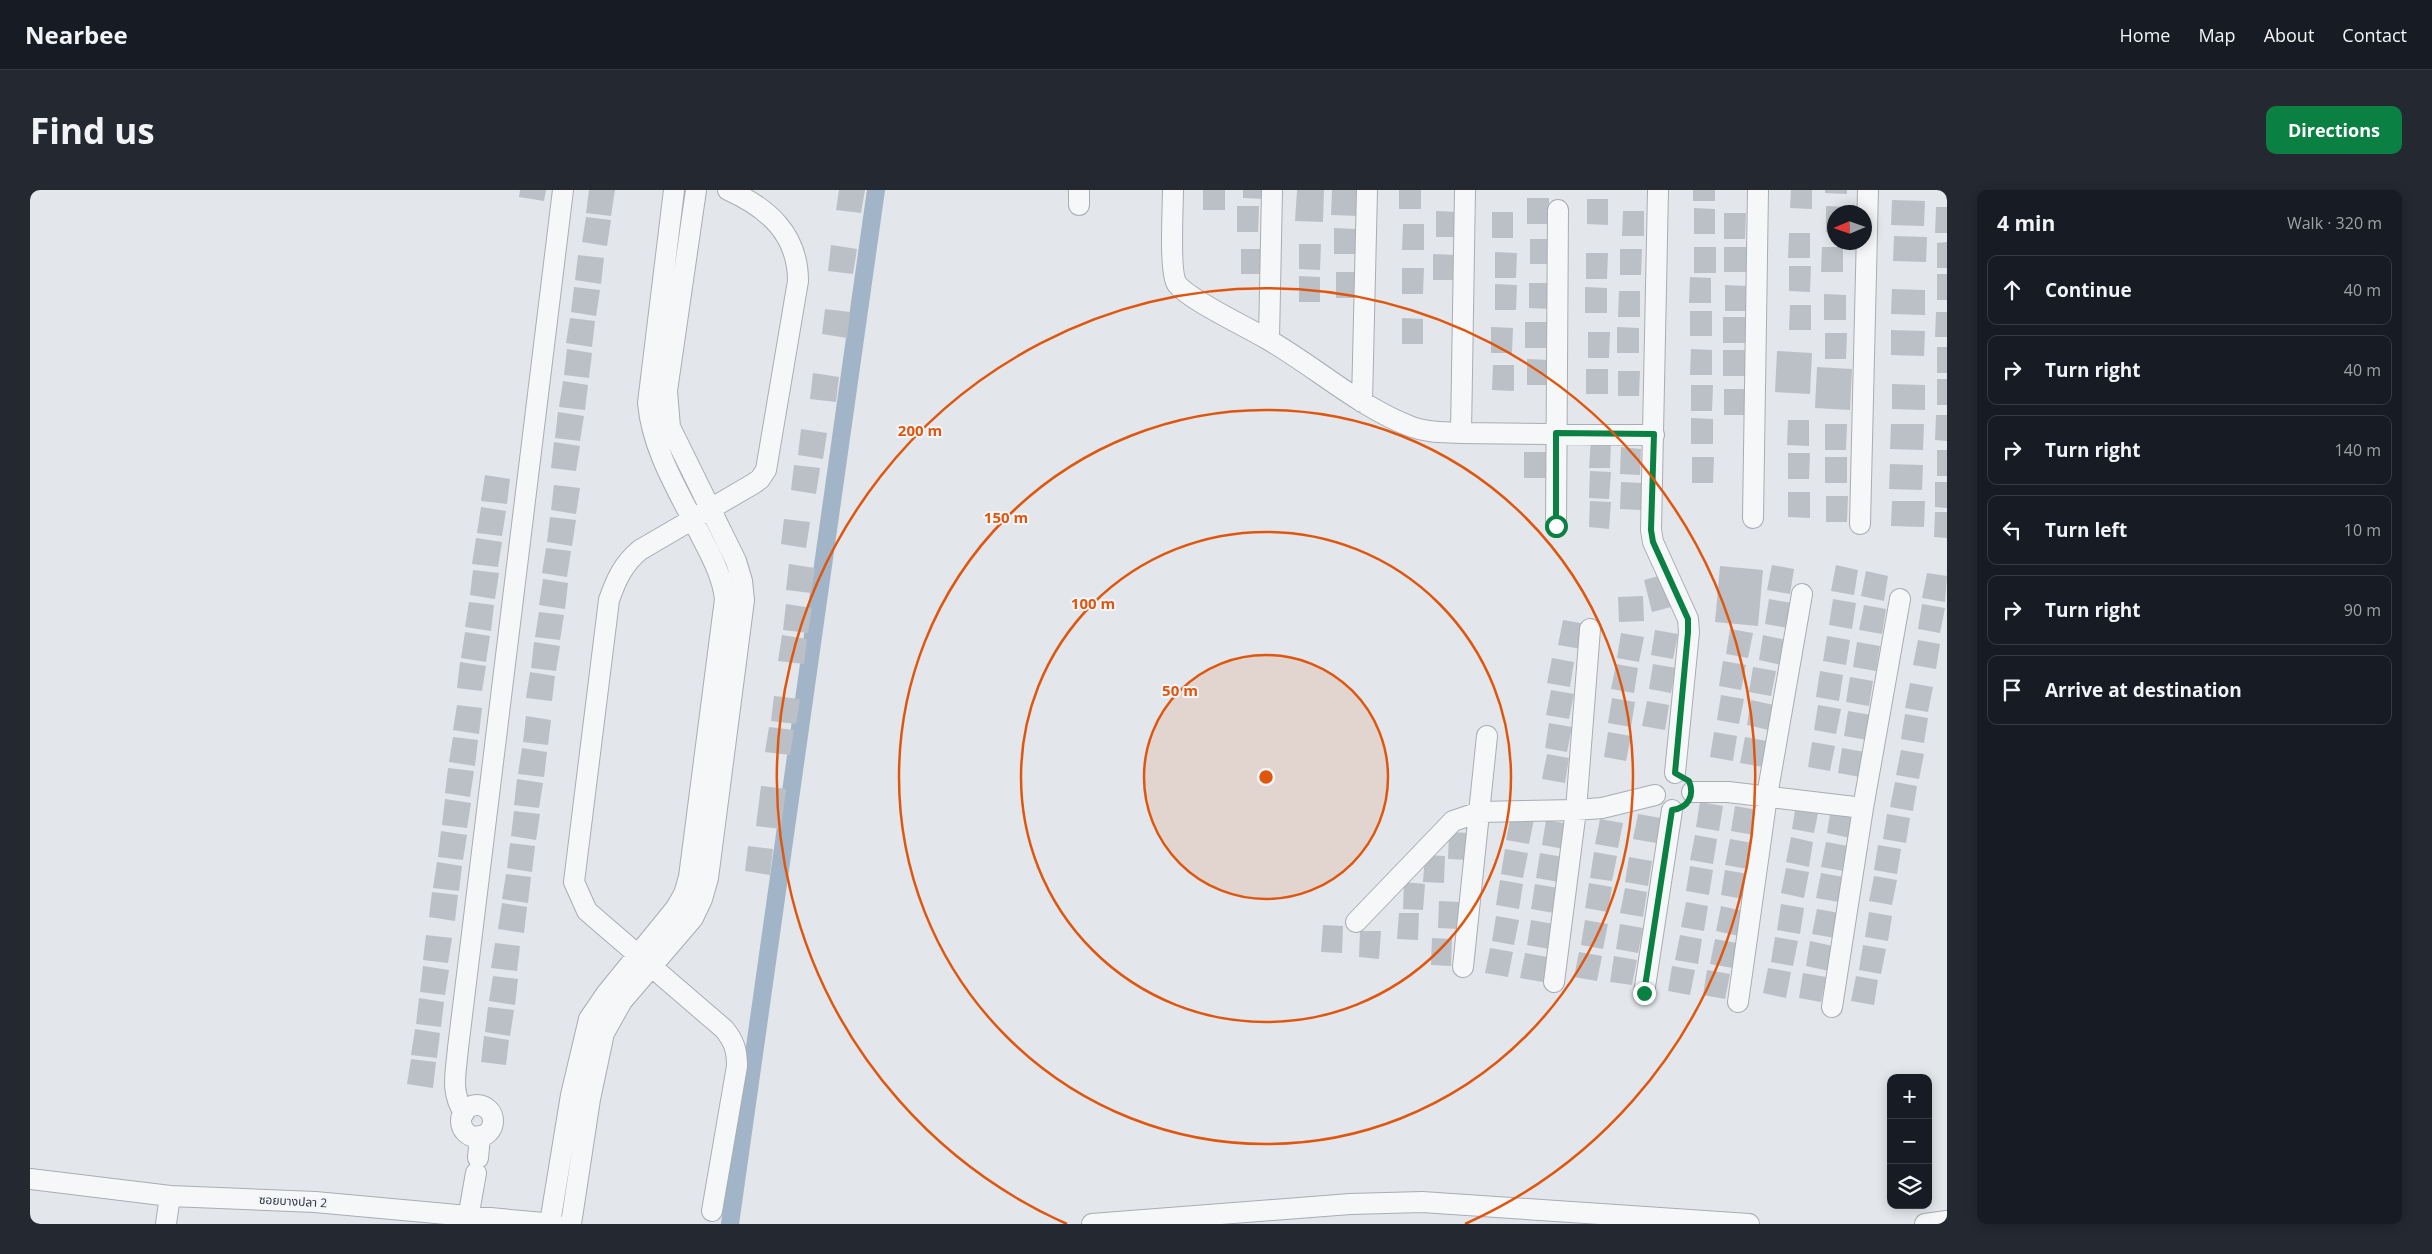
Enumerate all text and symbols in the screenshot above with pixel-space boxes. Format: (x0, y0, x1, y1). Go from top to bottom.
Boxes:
text: Nearbee (25, 18, 128, 51)
text: Home (2120, 23, 2170, 47)
text: Map (2198, 23, 2236, 47)
text: About (2264, 23, 2314, 47)
text: Contact (2342, 23, 2407, 47)
button: Directions (2266, 106, 2402, 154)
text: Find us (30, 107, 155, 154)
north arrow (1827, 205, 1872, 250)
text: 4 min (1997, 209, 2055, 237)
text: Walk · 320 m (2287, 212, 2382, 234)
icon: ahead (1998, 276, 2026, 304)
text: Continue (2045, 277, 2132, 303)
text: 40 m (2344, 279, 2381, 301)
icon: right (1998, 356, 2026, 384)
text: Turn right (2045, 357, 2140, 383)
text: 40 m (2344, 359, 2381, 381)
text: 200 m (898, 420, 942, 440)
icon: right (1998, 436, 2026, 464)
text: Turn right (2045, 437, 2140, 463)
text: 140 m (2335, 439, 2381, 461)
text: 150 m (984, 507, 1028, 527)
route start (1545, 515, 1568, 538)
icon: left (1998, 516, 2026, 544)
text: Turn left (2045, 517, 2127, 543)
text: 10 m (2344, 519, 2381, 541)
text: 100 m (1071, 593, 1115, 613)
icon: right (1998, 596, 2026, 624)
text: Turn right (2045, 597, 2140, 623)
text: 90 m (2344, 599, 2381, 621)
icon: arrive (1998, 676, 2026, 704)
text: Arrive at destination (2045, 677, 2242, 703)
text: 50 m (1162, 680, 1198, 700)
centre of rings (1257, 768, 1275, 786)
route end (1633, 982, 1656, 1005)
map controls (1887, 1074, 1932, 1209)
button: + (1887, 1074, 1932, 1119)
button: − (1887, 1119, 1932, 1164)
button: layers (1887, 1164, 1932, 1209)
street label: ซอยบางปลา 2 (258, 1191, 328, 1211)

